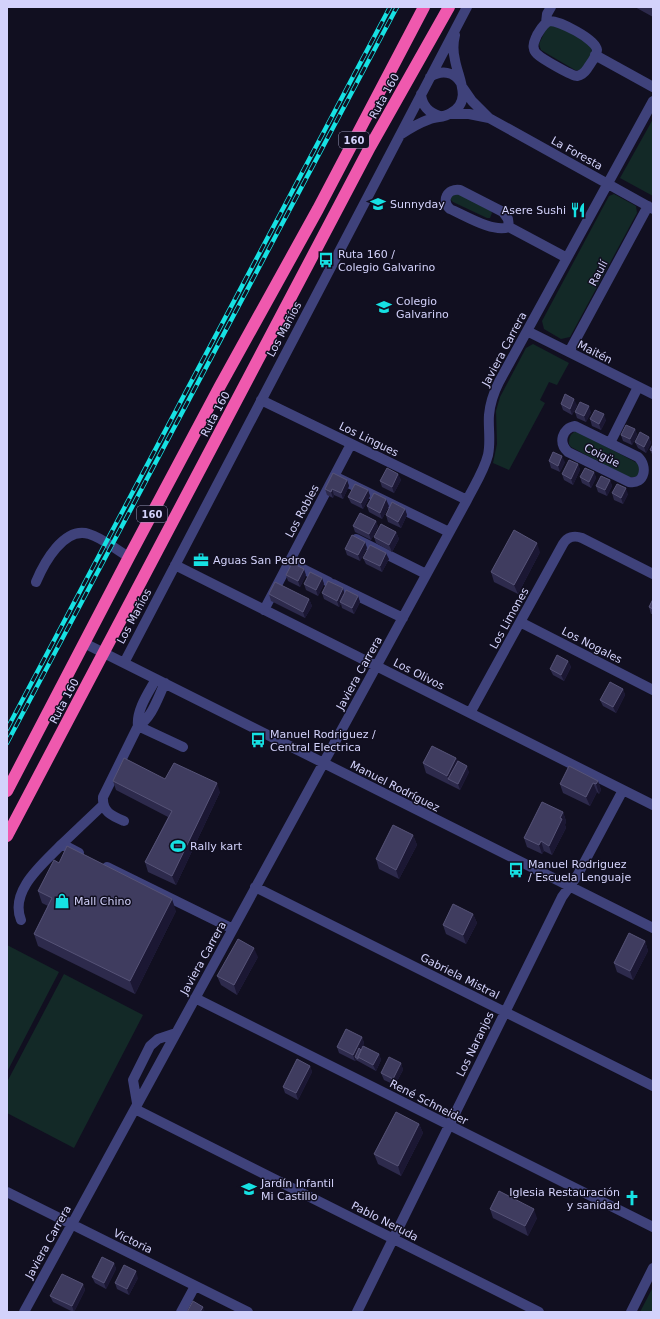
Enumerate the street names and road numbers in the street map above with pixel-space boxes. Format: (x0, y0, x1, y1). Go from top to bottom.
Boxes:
street label: Ruta 160 (367, 71, 402, 121)
road number: 160 (339, 132, 369, 148)
street label: La Foresta (549, 134, 605, 173)
street label: Raulí (586, 257, 611, 288)
street label: Los Mañíos (264, 299, 305, 359)
street label: Javiera Carrera (479, 310, 529, 389)
street label: Maitén (575, 338, 614, 367)
street label: Ruta 160 (198, 389, 233, 439)
street label: Los Lingues (337, 419, 401, 460)
street label: Coigüe (582, 441, 622, 470)
street label: Los Robles (283, 482, 322, 540)
road number: 160 (137, 506, 167, 522)
street label: Los Limones (487, 585, 532, 651)
street label: Los Mañíos (114, 586, 155, 646)
street label: Los Nogales (559, 625, 624, 666)
street label: Javiera Carrera (333, 634, 385, 713)
street label: Los Olivos (391, 656, 447, 693)
street label: Ruta 160 (47, 676, 82, 726)
street label: Manuel Rodríguez (348, 758, 442, 815)
street label: Javiera Carrera (177, 919, 229, 998)
street label: Gabriela Mistral (418, 951, 501, 1002)
street label: Los Naranjos (454, 1009, 497, 1079)
street label: René Schneider (387, 1077, 471, 1128)
street label: Pablo Neruda (349, 1199, 420, 1244)
street label: Javiera Carrera (22, 1203, 74, 1282)
street label: Victoria (111, 1226, 154, 1256)

